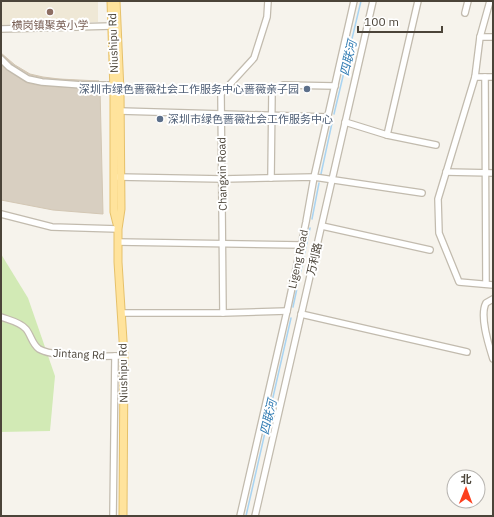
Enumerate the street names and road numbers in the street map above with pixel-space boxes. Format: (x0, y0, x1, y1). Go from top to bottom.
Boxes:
street label: Niushipu Rd (105, 13, 121, 73)
street label: Changxin Road (214, 137, 230, 211)
street label: Ligeng Road (285, 228, 311, 290)
street label: 万利路 (303, 241, 325, 277)
street label: Niushipu Rd (115, 343, 131, 403)
street label: Jintang Rd (53, 346, 105, 362)

